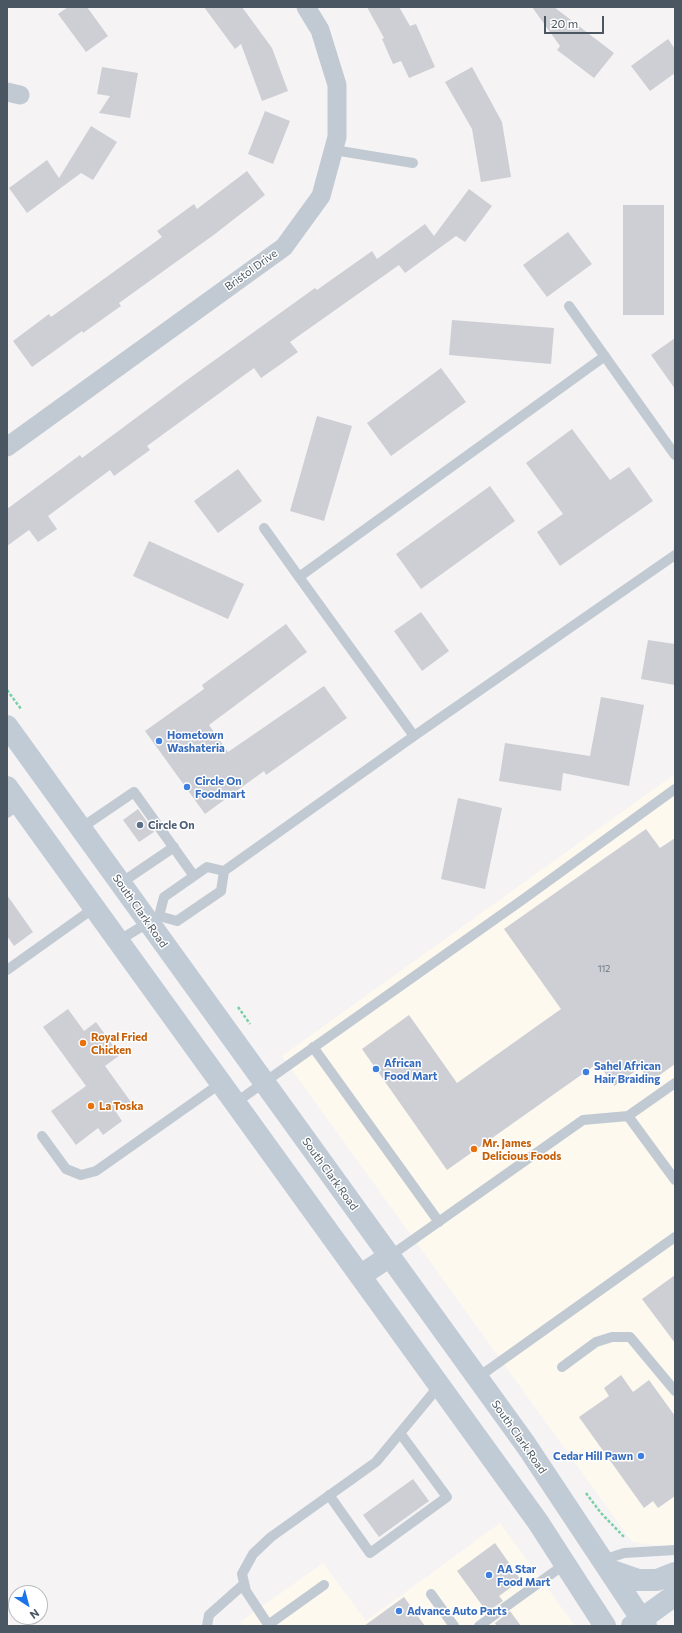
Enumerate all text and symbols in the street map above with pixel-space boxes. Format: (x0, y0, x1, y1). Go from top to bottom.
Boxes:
scale bar (546, 8, 606, 34)
text: 20 m (551, 16, 578, 30)
street label: Bristol Drive (222, 247, 280, 293)
place label: Hometown Washateria (167, 728, 225, 754)
marker: Hometown Washateria (154, 736, 164, 746)
place label: Circle On Foodmart (195, 774, 245, 800)
marker: Circle On Foodmart (182, 782, 192, 792)
place label: Circle On (148, 818, 195, 832)
marker: Circle On (135, 820, 145, 830)
street label: South Clark Road (110, 872, 170, 950)
house number: 112 (598, 964, 610, 974)
place label: Royal Fried Chicken (91, 1030, 147, 1056)
marker: Royal Fried Chicken (78, 1038, 88, 1048)
place label: African Food Mart (384, 1056, 437, 1082)
place label: Sahel African Hair Braiding (594, 1059, 661, 1085)
marker: African Food Mart (371, 1064, 381, 1074)
marker: Sahel African Hair Braiding (581, 1067, 591, 1077)
place label: La Toska (99, 1099, 143, 1113)
marker: La Toska (86, 1101, 96, 1111)
street label: South Clark Road (299, 1135, 361, 1213)
place label: Mr. James Delicious Foods (482, 1136, 561, 1162)
marker: Mr. James Delicious Foods (469, 1144, 479, 1154)
street label: South Clark Road (489, 1398, 549, 1476)
place label: Cedar Hill Pawn (553, 1449, 633, 1463)
marker: Cedar Hill Pawn (636, 1451, 646, 1461)
place label: AA Star Food Mart (497, 1562, 550, 1588)
marker: AA Star Food Mart (484, 1570, 494, 1580)
north arrow (8, 1585, 48, 1625)
place label: Advance Auto Parts (407, 1604, 507, 1618)
marker: Advance Auto Parts (394, 1606, 404, 1616)
text: N (28, 1607, 42, 1622)

